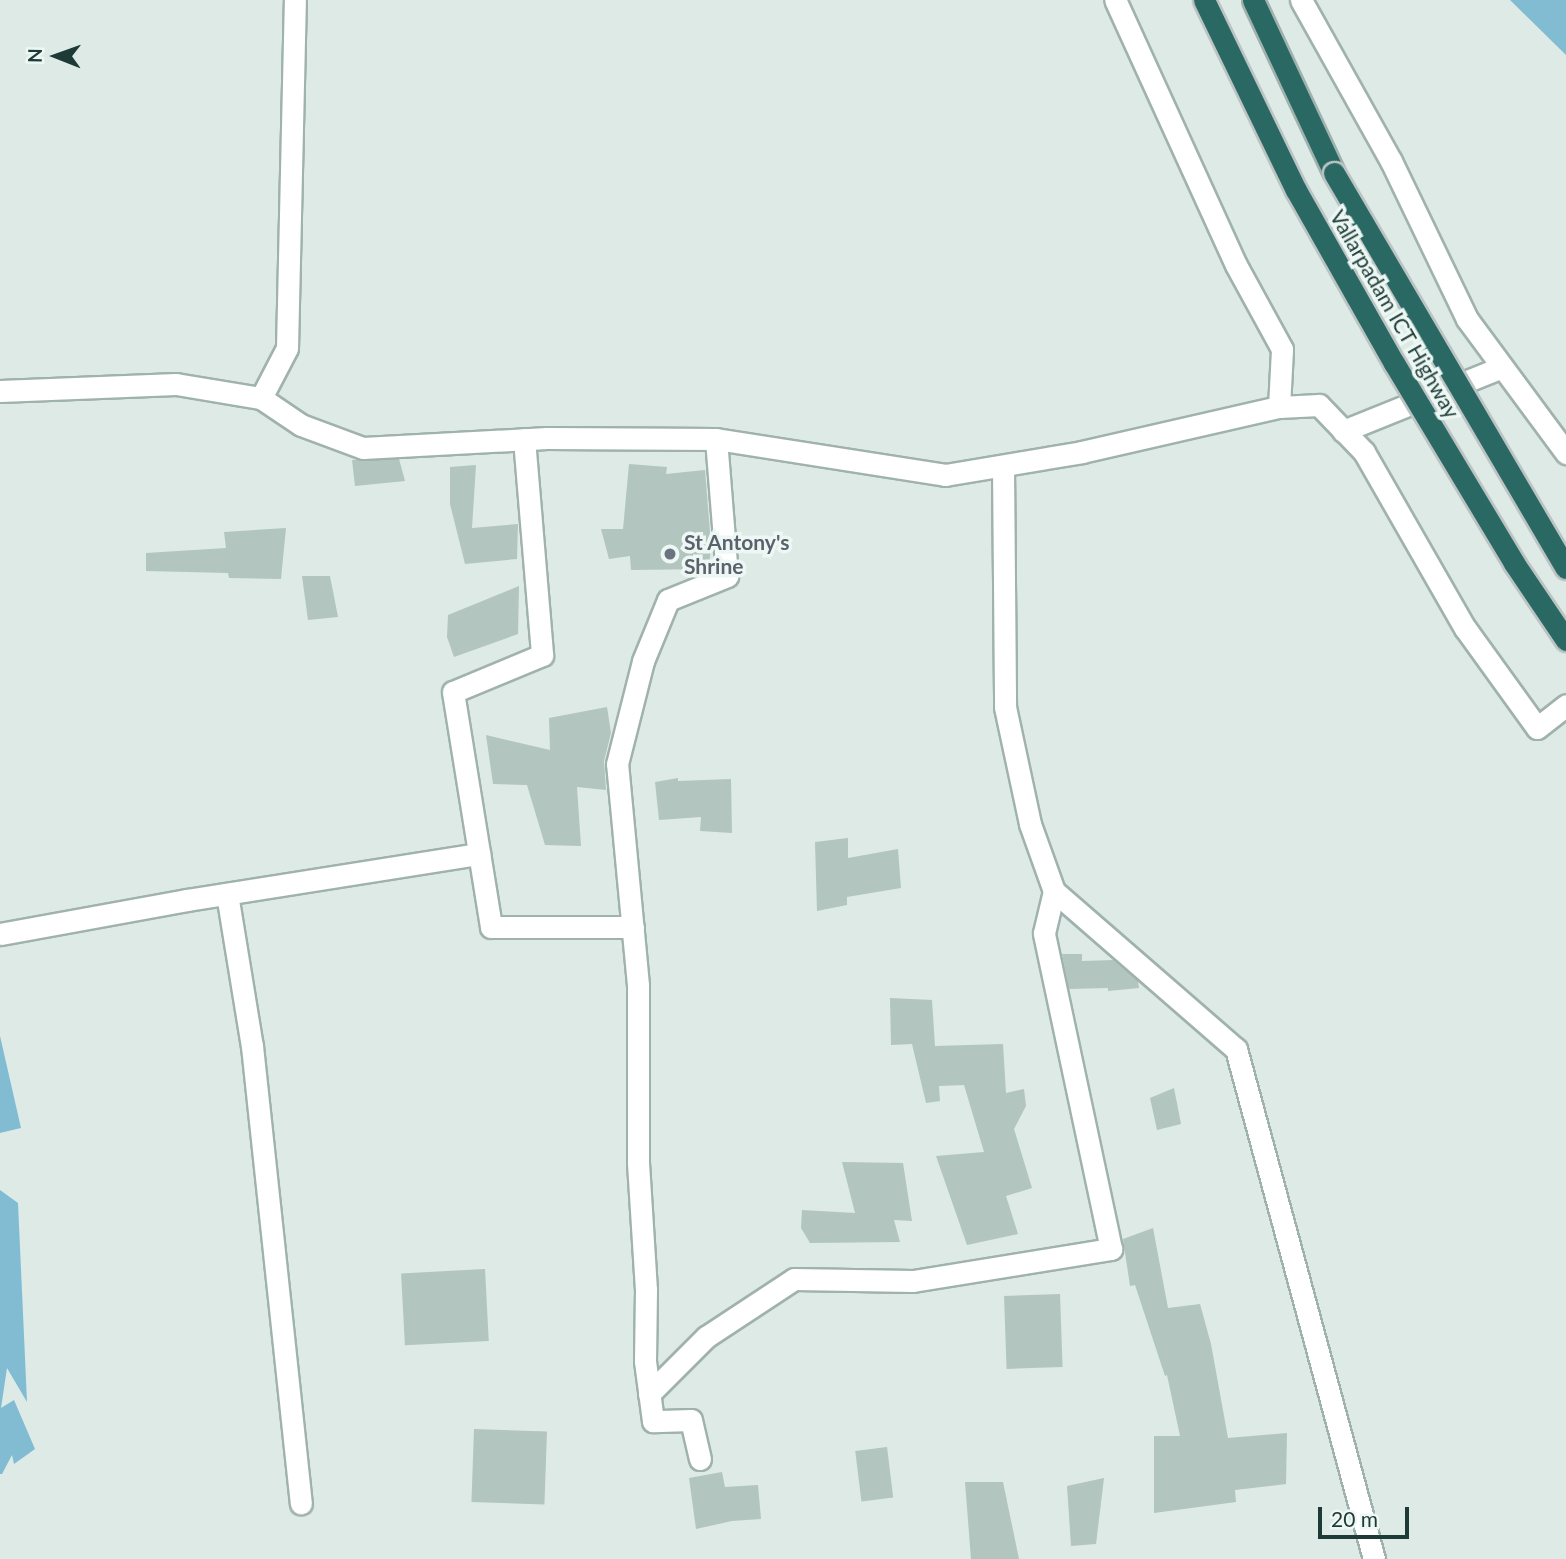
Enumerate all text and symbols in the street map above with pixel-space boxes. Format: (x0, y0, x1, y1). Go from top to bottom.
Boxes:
north arrow (21, 21, 91, 91)
text: N (23, 48, 46, 63)
street label: Vallarpadam ICT Highway (1325, 205, 1465, 423)
place label: St Antony's Shrine (684, 529, 790, 579)
marker: St Antony's Shrine (662, 546, 678, 562)
scale bar (1321, 1492, 1412, 1536)
text: 20 m (1331, 1506, 1378, 1531)

